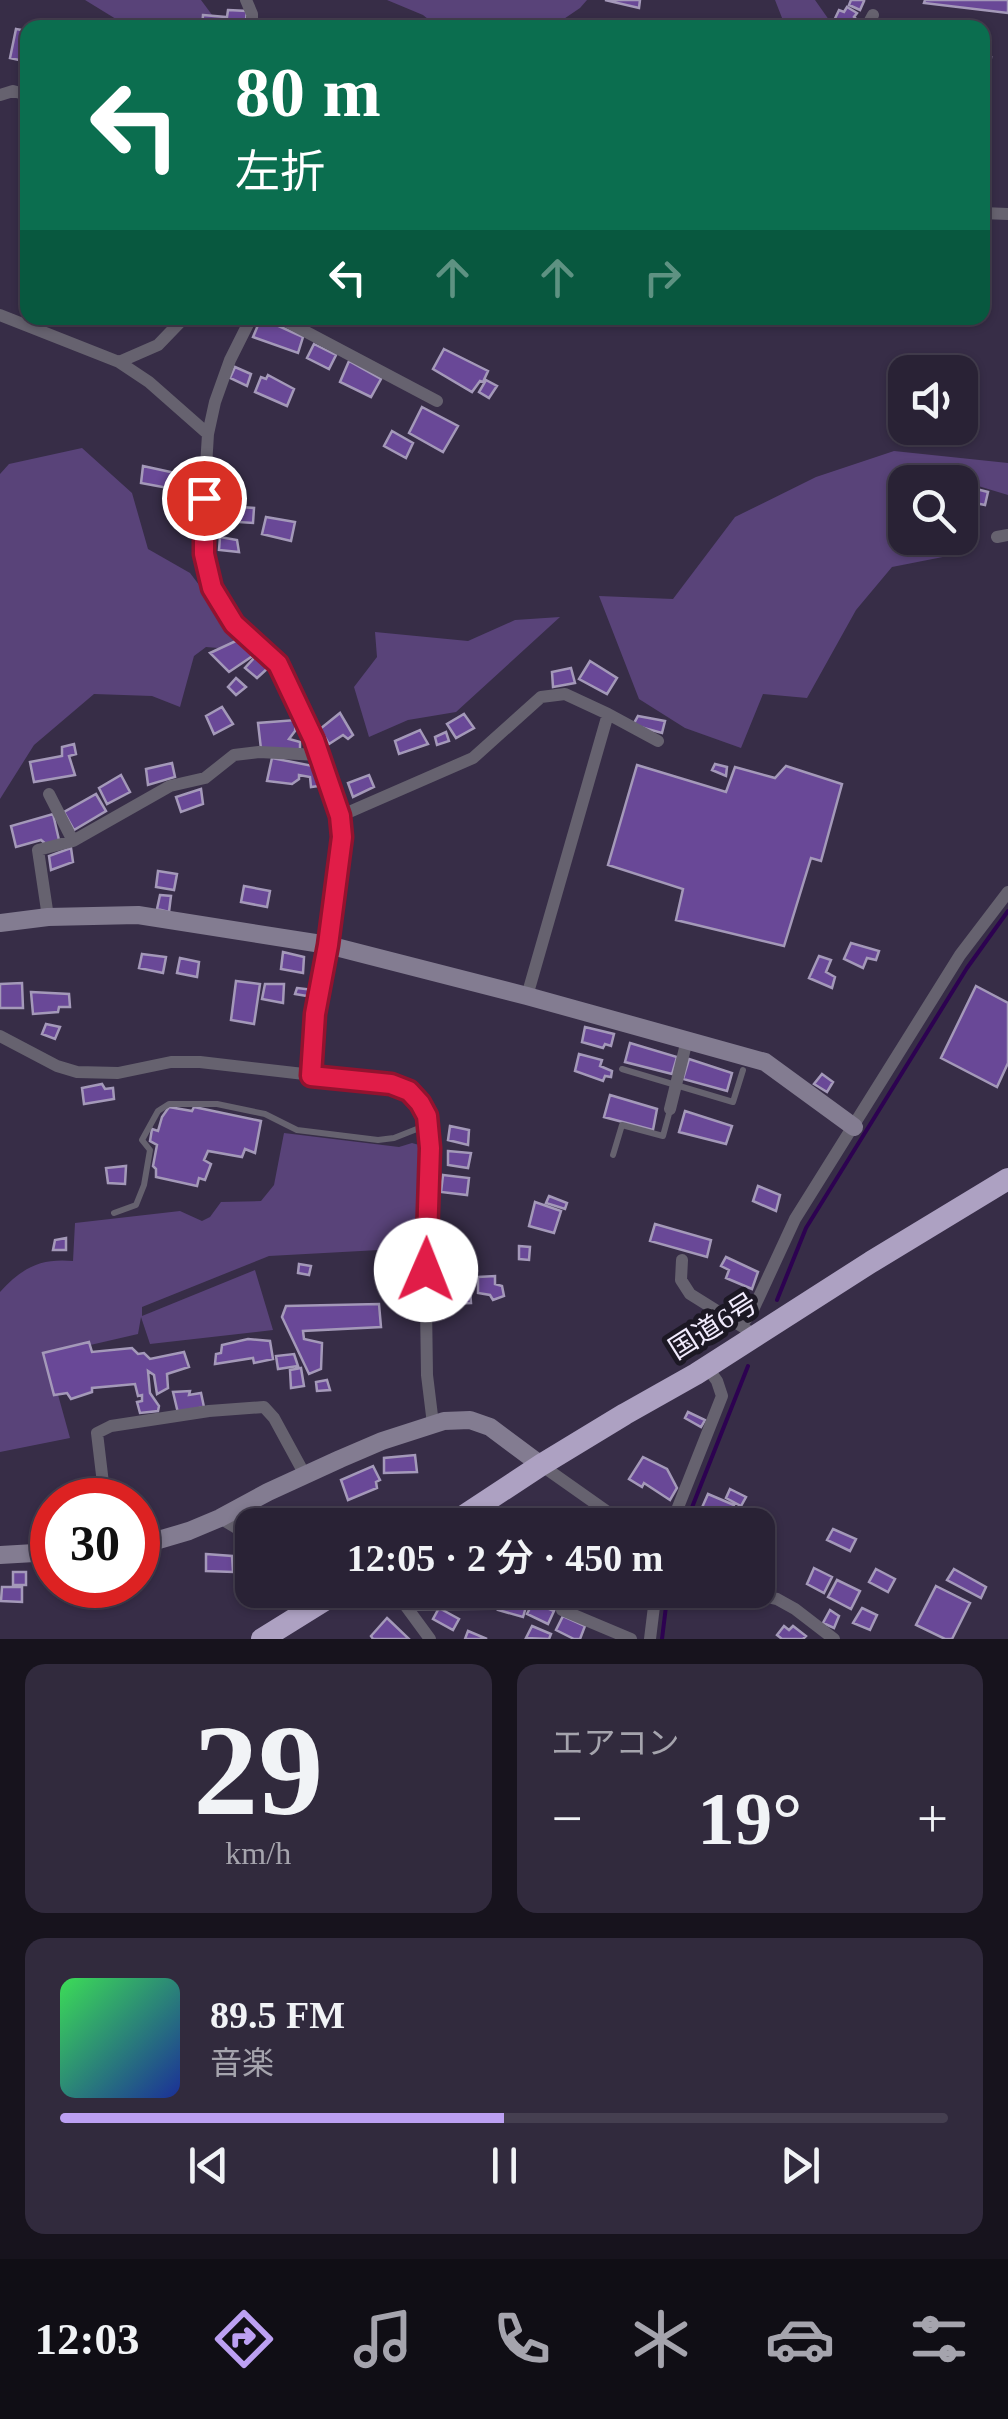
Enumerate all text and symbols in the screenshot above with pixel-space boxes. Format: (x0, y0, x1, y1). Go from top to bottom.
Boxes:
text: 80 m (235, 54, 381, 131)
icon: left (70, 60, 200, 190)
text: 左折 (235, 147, 325, 197)
icon: left (320, 250, 375, 305)
icon: ahead (425, 250, 480, 305)
icon: ahead (530, 250, 585, 305)
icon: right (635, 250, 690, 305)
map controls (888, 355, 978, 555)
button: sound (888, 355, 978, 445)
pin (162, 456, 247, 541)
button: search (888, 465, 978, 555)
icon: arrive (177, 471, 232, 526)
position arrow (374, 1218, 478, 1322)
street label: 国道6号 (663, 1287, 763, 1365)
speed limit sign: 30 (30, 1478, 160, 1608)
text: 12:05 · 2 分 · 450 m (347, 1537, 663, 1579)
text: 29 (193, 1698, 323, 1842)
text: エアコン (552, 1725, 680, 1761)
text: 19° (697, 1777, 802, 1860)
text: − (552, 1788, 583, 1849)
text: + (917, 1788, 948, 1849)
text: km/h (225, 1835, 291, 1871)
text: 89.5 FM (210, 1994, 345, 2036)
text: 音楽 (210, 2045, 274, 2081)
icon: previous (181, 2138, 236, 2193)
icon: pause (477, 2138, 532, 2193)
icon: next (773, 2138, 828, 2193)
icon: directions (209, 2304, 279, 2374)
icon: music (348, 2304, 418, 2374)
icon: phone (487, 2304, 557, 2374)
icon: climate (626, 2304, 696, 2374)
icon: car (765, 2304, 835, 2374)
icon: filters (904, 2304, 974, 2374)
text: 12:03 (35, 2314, 140, 2364)

